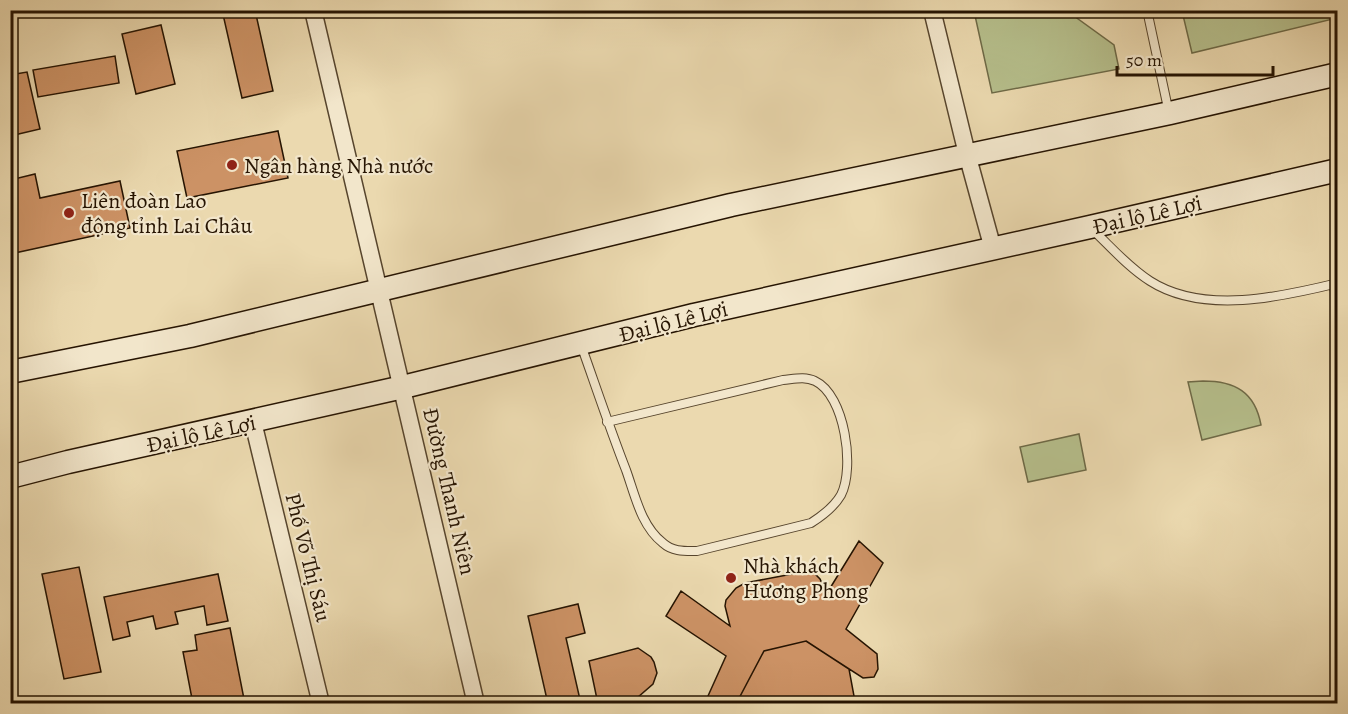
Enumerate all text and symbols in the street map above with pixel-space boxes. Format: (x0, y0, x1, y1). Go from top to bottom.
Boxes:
scale bar (1117, 39, 1273, 77)
text: 50 m (1126, 48, 1162, 72)
place label: Ngân hàng Nhà nước (244, 151, 433, 181)
marker: Ngân hàng Nhà nước (225, 158, 239, 172)
place label: Liên đoàn Lao động tỉnh Lai Châu (81, 186, 253, 241)
street label: Đại lộ Lê Lợi (1090, 188, 1205, 242)
marker: Liên đoàn Lao động tỉnh Lai Châu (62, 206, 76, 220)
street label: Đại lộ Lê Lợi (616, 294, 731, 350)
street label: Đường Thanh Niên (415, 405, 483, 578)
street label: Đại lộ Lê Lợi (144, 408, 259, 460)
street label: Phố Võ Thị Sáu (278, 490, 339, 625)
place label: Nhà khách Hương Phong (743, 551, 868, 606)
marker: Nhà khách Hương Phong (724, 571, 738, 585)

